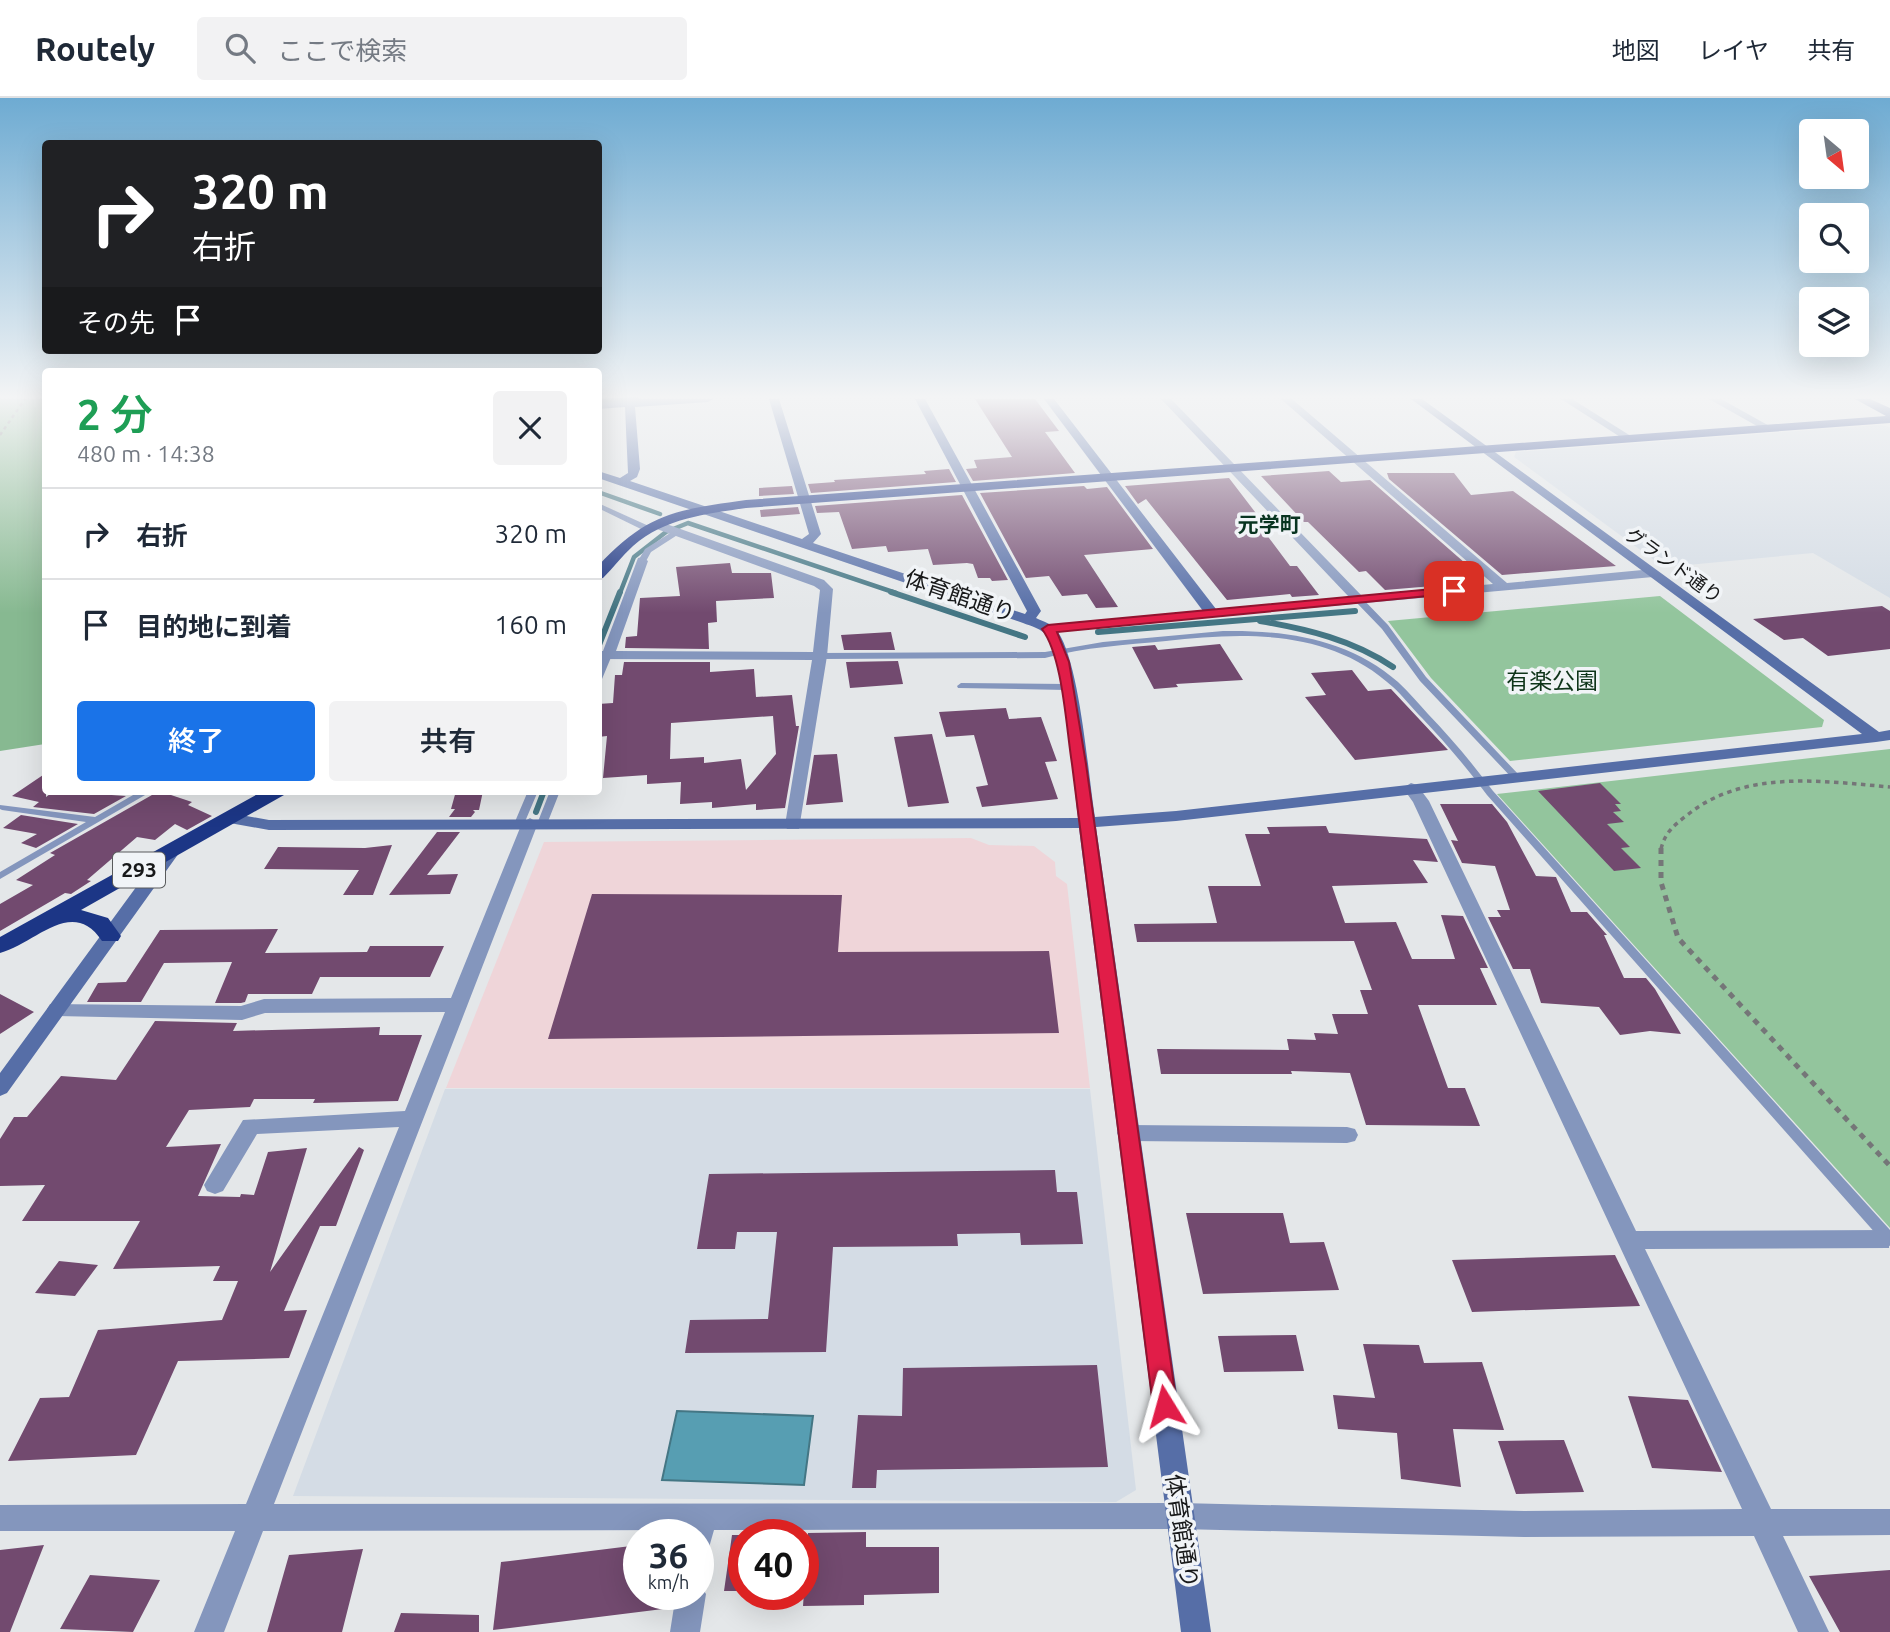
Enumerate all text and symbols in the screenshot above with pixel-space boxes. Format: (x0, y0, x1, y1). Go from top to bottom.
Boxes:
search box (197, 17, 687, 80)
icon: search (221, 29, 259, 67)
text: Routely (35, 30, 155, 67)
text: ここで検索 (277, 36, 407, 65)
text: 地図 (1612, 37, 1660, 64)
text: レイヤ (1698, 37, 1769, 64)
text: 共有 (1807, 37, 1855, 64)
north arrow (1799, 119, 1869, 189)
map controls (1799, 119, 1869, 357)
text: 320 m (192, 163, 329, 218)
icon: right (77, 168, 168, 259)
button: search (1799, 203, 1869, 273)
text: 右折 (192, 228, 256, 264)
button: layers (1799, 287, 1869, 357)
icon: arrive (169, 301, 207, 339)
text: その先 (77, 308, 155, 337)
text: 2 分 (77, 391, 153, 438)
button: close (493, 391, 567, 465)
text: 480 m · 14:38 (77, 441, 215, 466)
district label: 元学町 (1238, 512, 1301, 536)
icon: right (77, 515, 115, 553)
text: 320 m (495, 519, 567, 548)
text: 右折 (136, 521, 188, 550)
street label: グランド通り (1621, 523, 1727, 607)
pin (1424, 561, 1484, 621)
street label: 体育館通り (902, 565, 1019, 626)
icon: arrive (1435, 572, 1473, 610)
icon: arrive (77, 606, 115, 644)
text: 160 m (495, 610, 567, 639)
text: 目的地に到着 (136, 612, 292, 641)
park label: 有楽公園 (1506, 668, 1598, 693)
button: 終了 (77, 701, 315, 781)
button: 共有 (329, 701, 567, 781)
road number: 293 (113, 852, 165, 888)
position arrow (1128, 1369, 1202, 1443)
street label: 体育館通り (1162, 1472, 1203, 1590)
speed limit sign: 40 (728, 1519, 819, 1610)
text: 36 (649, 1535, 688, 1575)
text: km/h (648, 1572, 689, 1592)

